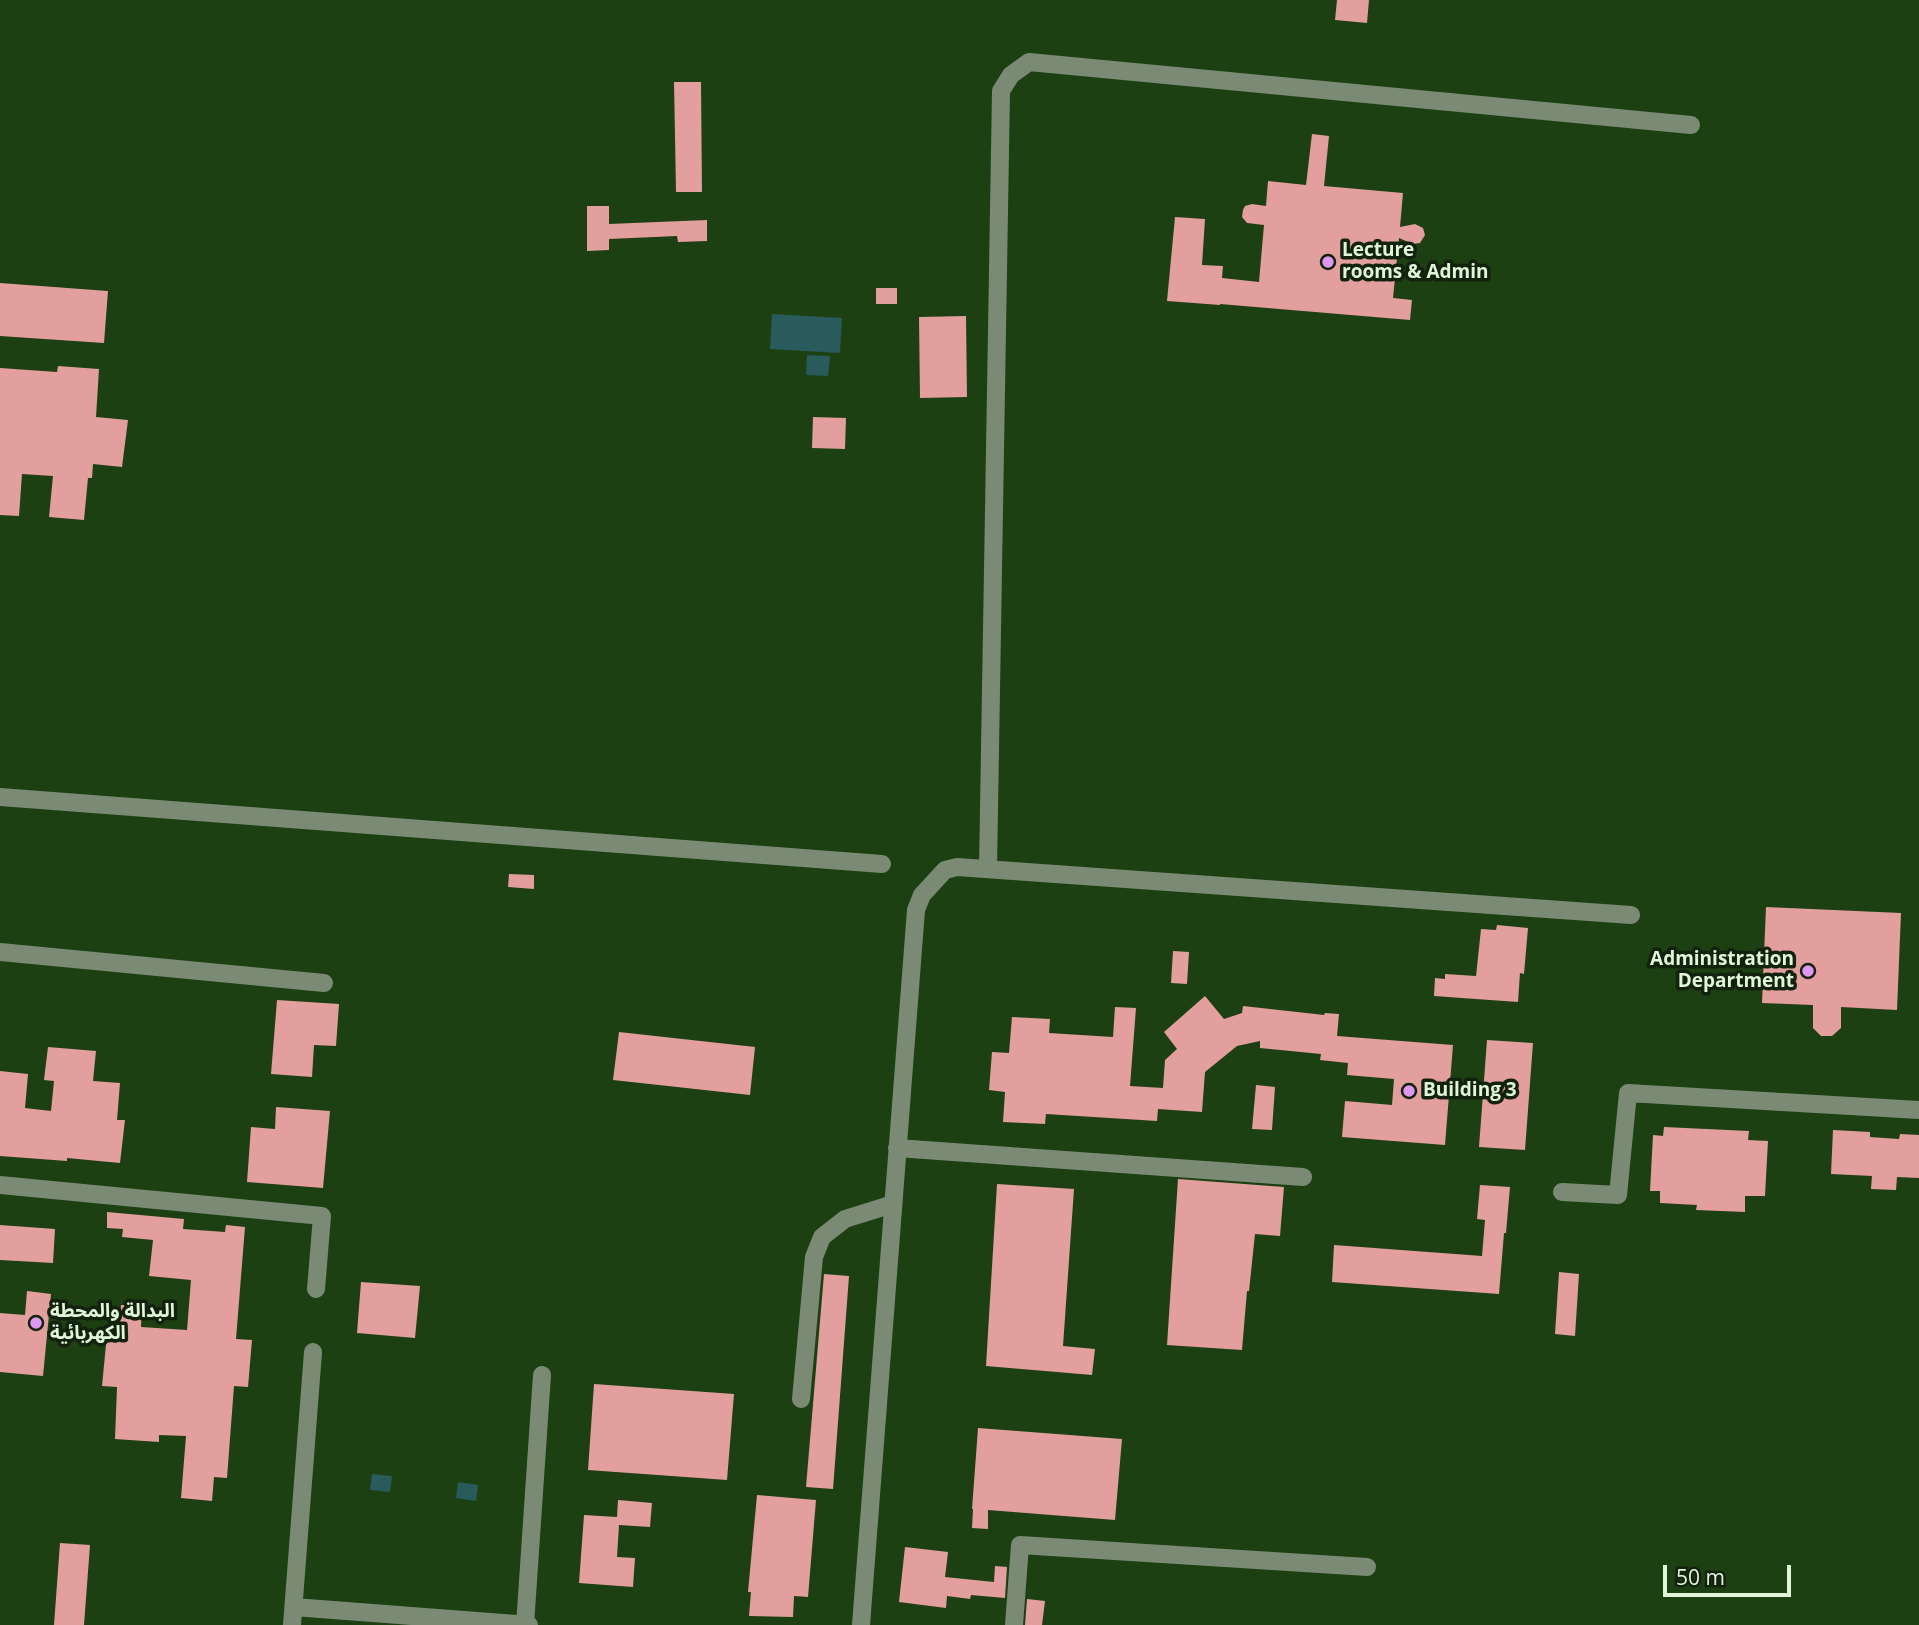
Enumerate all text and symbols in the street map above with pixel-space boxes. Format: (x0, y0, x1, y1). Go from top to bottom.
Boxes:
place label: Lecture rooms & Admin (1342, 240, 1488, 284)
marker: Lecture rooms & Admin (1320, 254, 1336, 270)
place label: Administration Department (1650, 949, 1794, 993)
marker: Administration Department (1800, 963, 1816, 979)
place label: Building 3 (1423, 1080, 1517, 1102)
marker: Building 3 (1401, 1083, 1417, 1099)
place label: البدالة والمحطة الكهربائية (50, 1301, 175, 1345)
marker: البدالة والمحطة الكهربائية (28, 1315, 44, 1331)
scale bar (1667, 1552, 1795, 1596)
text: 50 m (1676, 1563, 1725, 1591)

